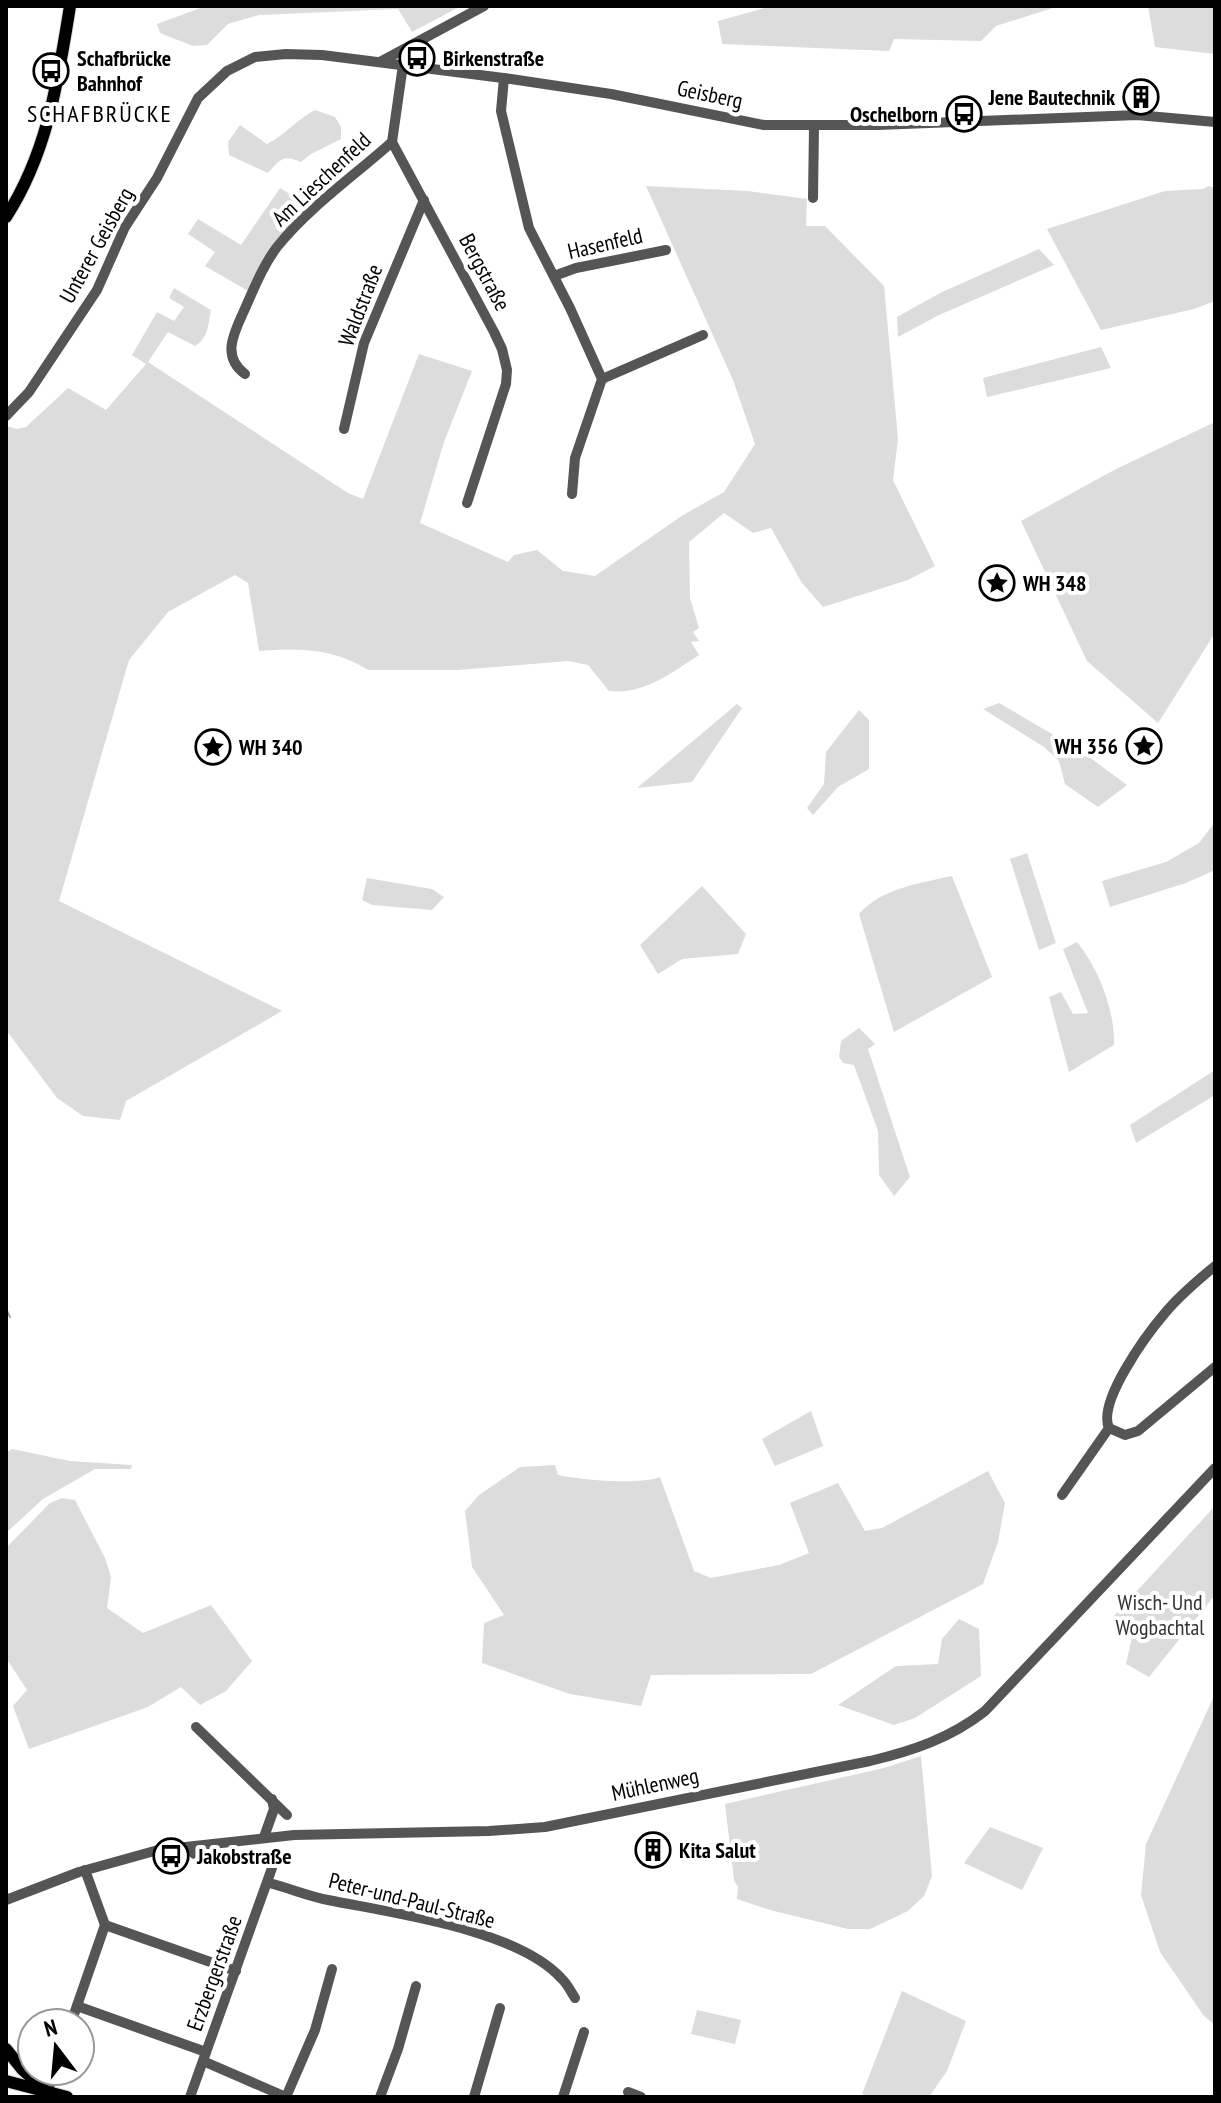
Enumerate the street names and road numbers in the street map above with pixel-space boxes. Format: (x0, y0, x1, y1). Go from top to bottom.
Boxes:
street label: Geisberg (675, 73, 745, 115)
street label: Am Lieschenfeld (266, 126, 376, 232)
street label: Unterer Geisberg (53, 182, 139, 308)
street label: Hasenfeld (565, 221, 645, 265)
street label: Bergstraße (453, 229, 517, 315)
street label: Waldstraße (332, 260, 388, 350)
street label: Mühlenweg (609, 1761, 701, 1807)
street label: Peter-und-Paul-Straße (326, 1866, 498, 1934)
street label: Erzbergerstraße (180, 1911, 248, 2035)

